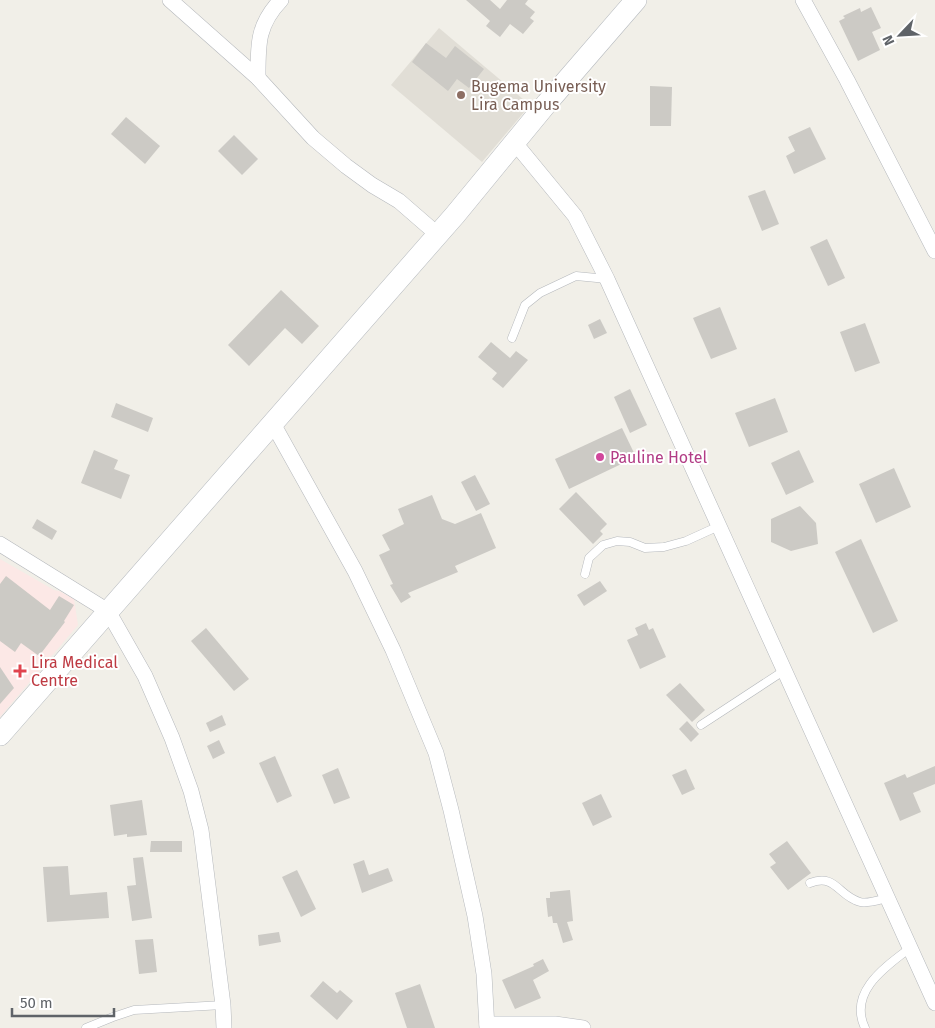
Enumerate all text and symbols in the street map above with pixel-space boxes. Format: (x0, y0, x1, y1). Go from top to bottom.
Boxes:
north arrow (875, 10, 925, 60)
text: N (879, 32, 898, 48)
place label: Bugema University Lira Campus (471, 77, 606, 114)
marker: Bugema University Lira Campus (455, 89, 467, 101)
place label: Pauline Hotel (610, 448, 707, 467)
marker: Pauline Hotel (594, 451, 606, 463)
place label: Lira Medical Centre (31, 653, 118, 690)
marker: Lira Medical Centre (13, 664, 27, 678)
scale bar (12, 986, 115, 1018)
text: 50 m (20, 994, 53, 1012)

